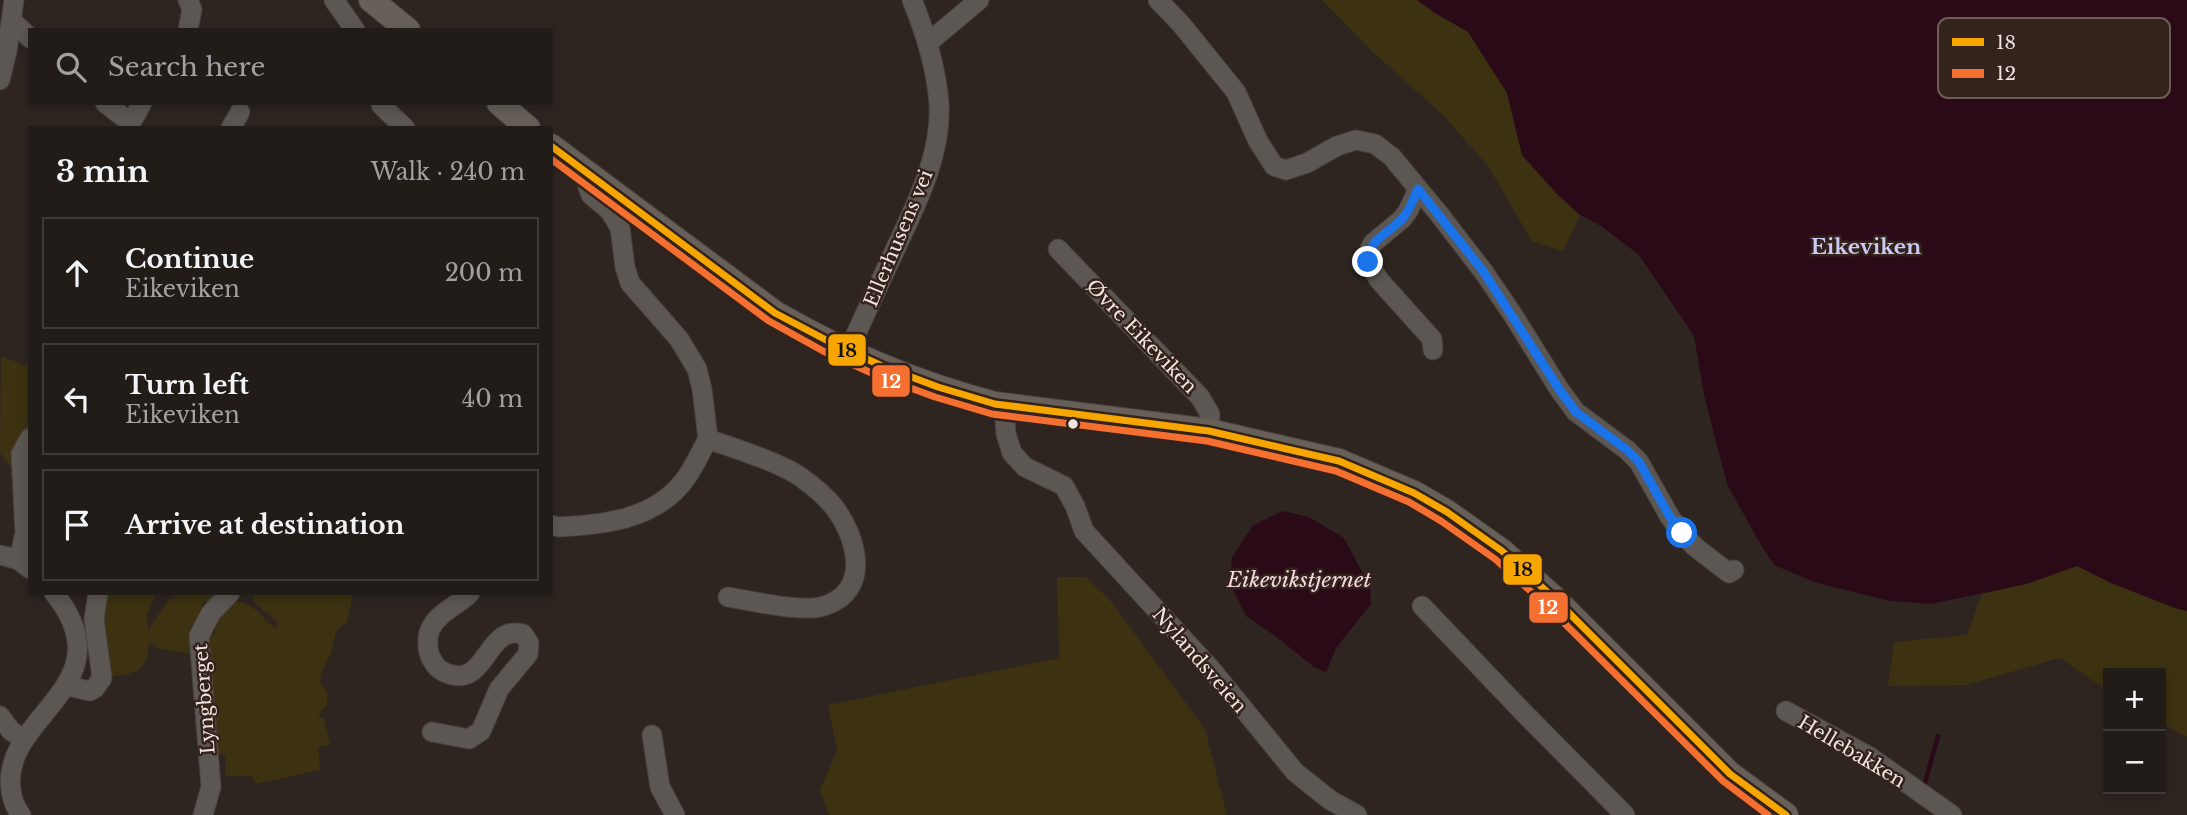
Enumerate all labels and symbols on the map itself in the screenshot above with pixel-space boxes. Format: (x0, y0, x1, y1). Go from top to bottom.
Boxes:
legend (1938, 18, 2170, 98)
text: 18 (1996, 31, 2016, 54)
text: 12 (1996, 62, 2016, 85)
street label: Ellerhusens vei (859, 166, 938, 310)
district label: Eikeviken (1811, 234, 1921, 260)
route end (1352, 246, 1383, 277)
street label: Øvre Eikeviken (1081, 275, 1202, 398)
line badge: 18 (827, 333, 867, 367)
text: 18 (837, 339, 857, 362)
line badge: 12 (871, 364, 911, 398)
text: 12 (881, 370, 901, 393)
unlabelled marker (1066, 417, 1080, 431)
route start (1666, 517, 1697, 548)
line badge: 18 (1502, 553, 1543, 586)
text: 18 (1513, 558, 1533, 581)
water label: Eikevikstjernet (1226, 567, 1372, 593)
line badge: 12 (1528, 591, 1569, 624)
text: 12 (1538, 596, 1558, 619)
street label: Nylandsveien (1148, 603, 1252, 718)
street label: Lyngberget (189, 642, 220, 755)
street label: Hellebakken (1794, 710, 1909, 792)

